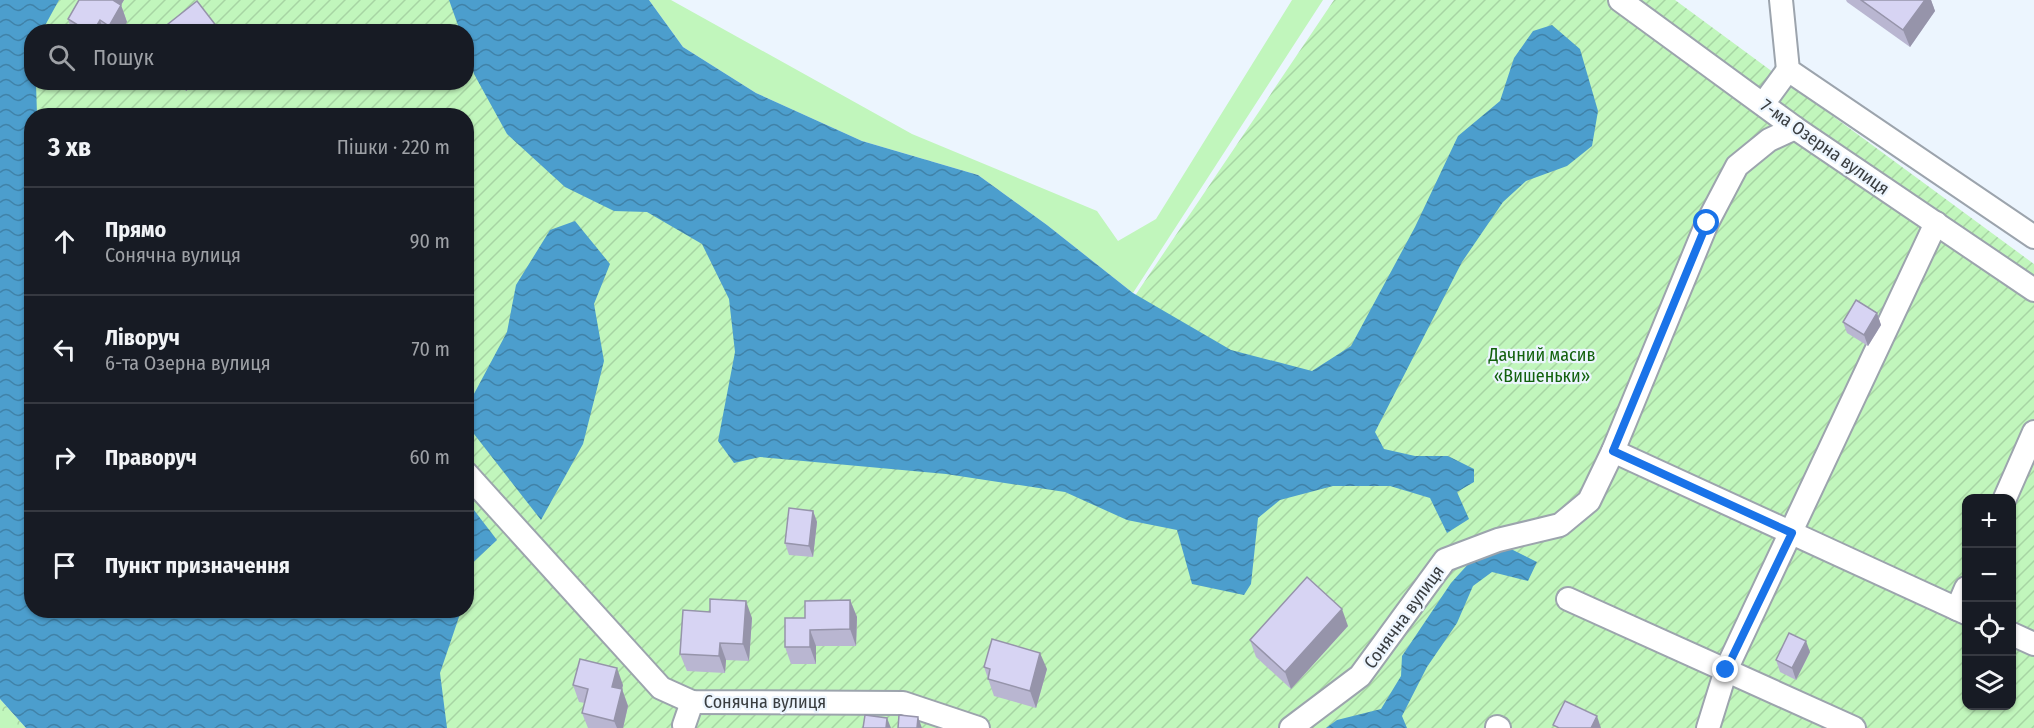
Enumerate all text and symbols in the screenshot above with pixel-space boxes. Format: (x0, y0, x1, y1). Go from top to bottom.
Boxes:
search box (24, 24, 474, 90)
icon: search (45, 41, 78, 74)
text: Пошук (93, 44, 154, 71)
street label: 7-ма Озерна вулиця (1756, 94, 1894, 200)
text: 3 хв (48, 132, 91, 163)
text: Пішки · 220 m (337, 135, 450, 159)
route start (1693, 209, 1719, 235)
text: Прямо (105, 216, 166, 243)
icon: ahead (48, 225, 81, 258)
text: 90 m (410, 229, 450, 253)
text: Сонячна вулиця (105, 243, 241, 267)
text: Ліворуч (105, 324, 180, 351)
icon: left (48, 333, 81, 366)
text: 70 m (412, 337, 450, 361)
park label: Дачний масив «Вишеньки» (1487, 344, 1596, 387)
text: 6-та Озерна вулиця (105, 351, 271, 375)
icon: right (48, 441, 81, 474)
text: Праворуч (105, 444, 197, 471)
text: 60 m (410, 445, 450, 469)
map controls (1962, 494, 2016, 710)
button: + (1962, 494, 2016, 548)
button: − (1962, 548, 2016, 602)
icon: arrive (48, 549, 81, 582)
text: Пункт призначення (105, 552, 290, 579)
street label: Сонячна вулиця (1359, 561, 1449, 673)
button: locate (1962, 602, 2016, 656)
route end (1712, 656, 1738, 682)
button: layers (1962, 656, 2016, 710)
street label: Сонячна вулиця (704, 691, 826, 713)

